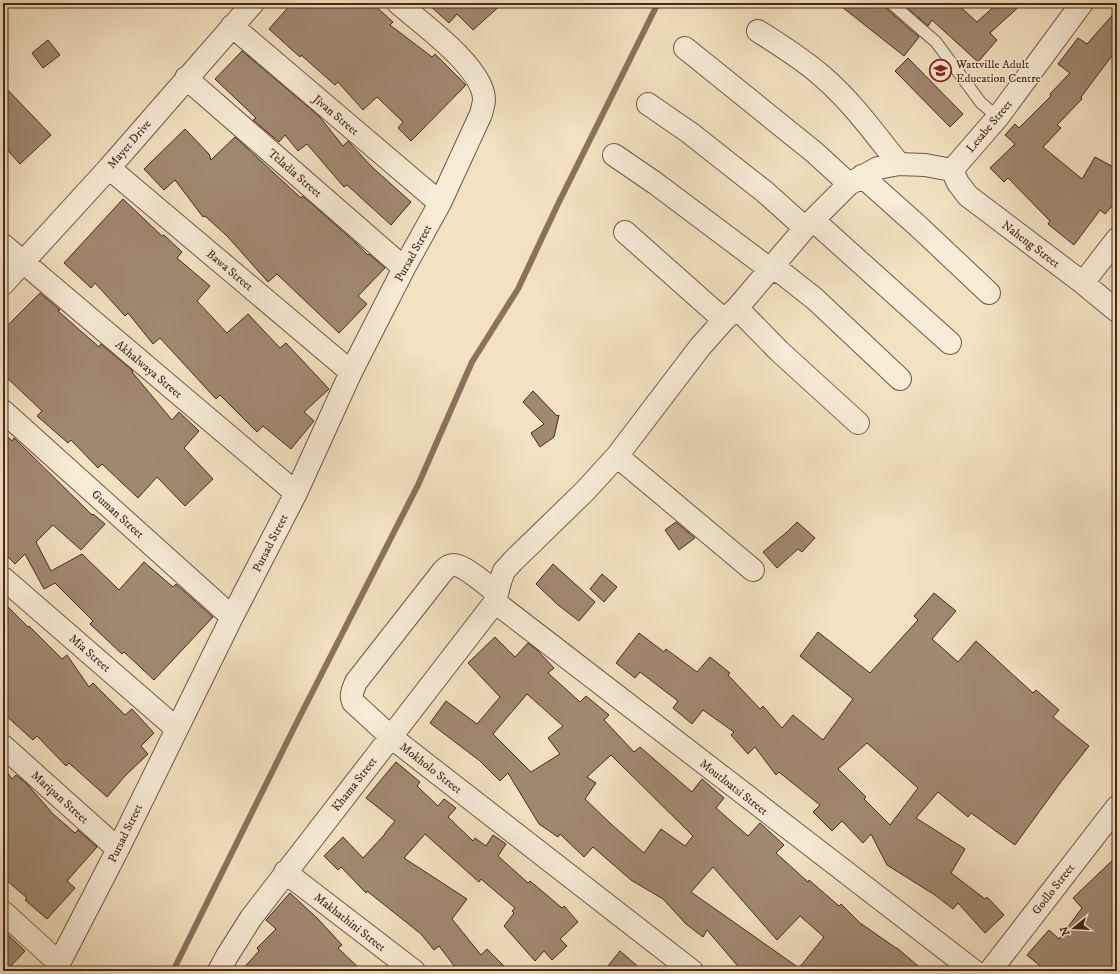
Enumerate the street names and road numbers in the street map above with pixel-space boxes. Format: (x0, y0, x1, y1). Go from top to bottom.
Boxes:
street label: Jivan Street (309, 91, 362, 139)
street label: Lesabe Street (963, 97, 1016, 156)
street label: Mayet Drive (104, 117, 155, 172)
street label: Teladia Street (265, 146, 325, 201)
street label: Naheng Street (999, 218, 1063, 271)
street label: Pursad Street (392, 222, 435, 285)
street label: Bawa Street (203, 247, 256, 294)
street label: Akhalwaya Street (112, 337, 185, 402)
street label: Guman Street (88, 487, 147, 542)
street label: Pursad Street (249, 511, 292, 575)
street label: Mia Street (66, 631, 114, 676)
street label: Mokholo Street (397, 739, 465, 797)
street label: Khama Street (329, 754, 380, 814)
street label: Moutloatsi Street (697, 756, 771, 819)
street label: Maripan Street (28, 768, 92, 827)
street label: Pursad Street (105, 801, 146, 865)
street label: Godlo Street (1029, 861, 1078, 918)
street label: Makhathini Street (311, 890, 389, 955)

